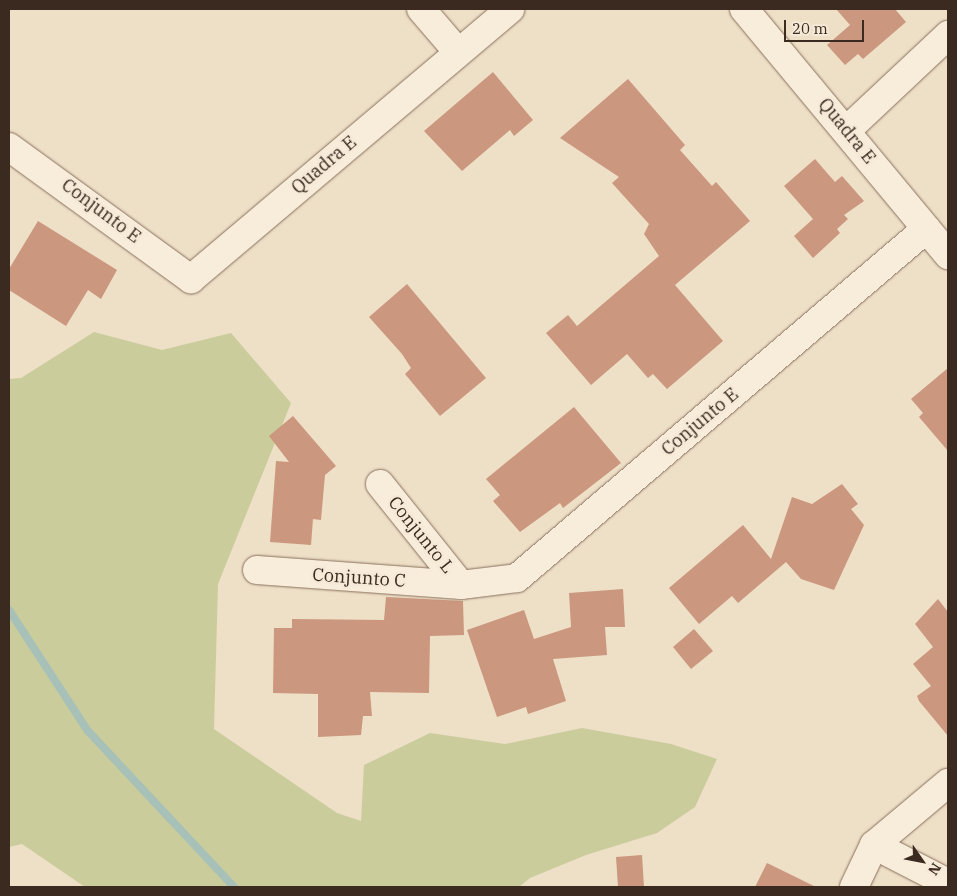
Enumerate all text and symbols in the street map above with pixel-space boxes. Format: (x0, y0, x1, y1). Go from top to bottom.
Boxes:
scale bar (787, 10, 867, 42)
text: 20 m (792, 19, 828, 38)
street label: Quadra E (814, 94, 880, 168)
street label: Quadra E (287, 132, 361, 198)
street label: Conjunto E (57, 174, 145, 248)
street label: Conjunto E (657, 384, 743, 460)
street label: Conjunto L (383, 492, 459, 578)
street label: Conjunto C (312, 564, 406, 592)
north arrow (897, 836, 947, 886)
text: N (924, 860, 945, 879)

